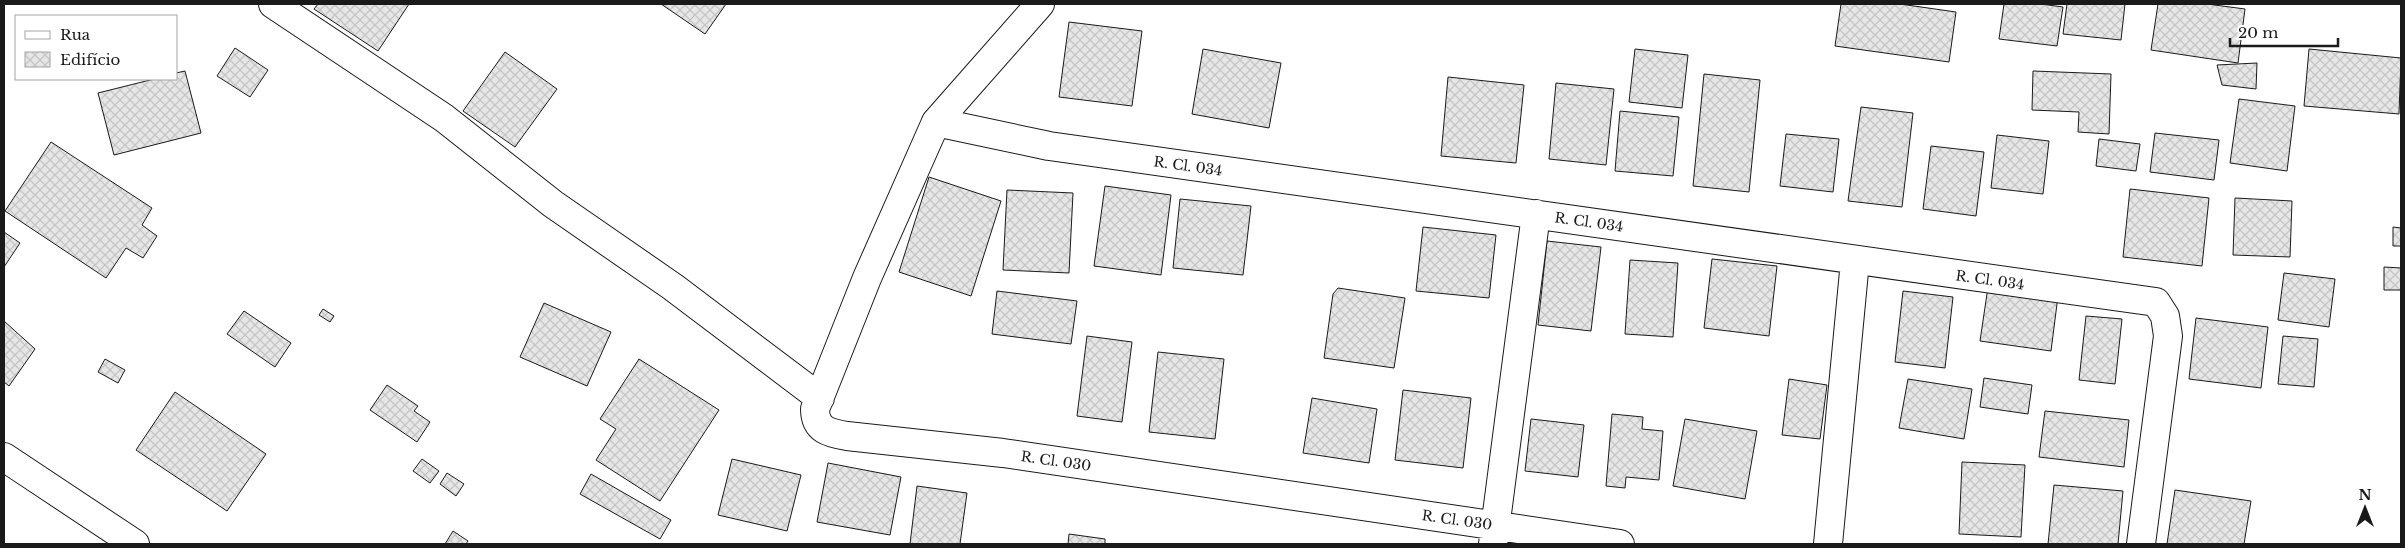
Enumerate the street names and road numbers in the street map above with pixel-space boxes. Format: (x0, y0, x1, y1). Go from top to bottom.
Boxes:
street label: R. Cl. 034 (1153, 152, 1223, 180)
street label: R. Cl. 034 (1554, 208, 1624, 236)
street label: R. Cl. 034 (1955, 266, 2025, 294)
street label: R. Cl. 030 (1020, 447, 1092, 475)
street label: R. Cl. 030 (1421, 506, 1493, 534)

